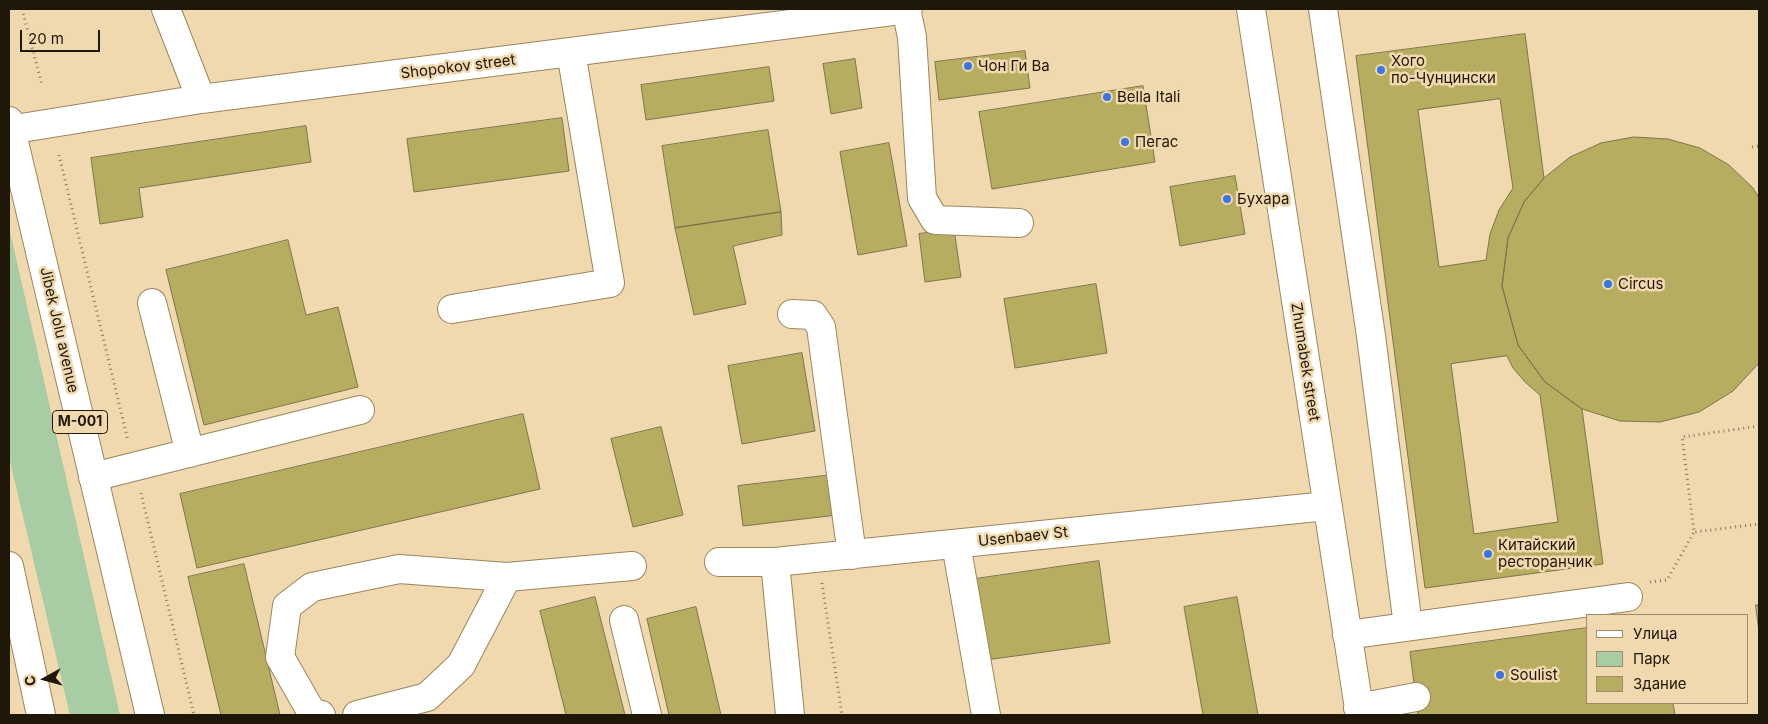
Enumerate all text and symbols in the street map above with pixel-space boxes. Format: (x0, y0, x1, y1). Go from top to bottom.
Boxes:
scale bar (22, 20, 102, 52)
text: 20 m (28, 29, 64, 48)
street label: Shopokov street (400, 51, 516, 83)
place label: Хого по-Чунцински (1391, 52, 1496, 87)
place label: Чон Ги Ва (978, 57, 1050, 75)
marker: Чон Ги Ва (962, 60, 974, 72)
marker: Хого по-Чунцински (1375, 64, 1387, 76)
place label: Bella Itali (1117, 88, 1180, 106)
marker: Bella Itali (1101, 91, 1113, 103)
place label: Пегас (1135, 133, 1178, 151)
marker: Пегас (1119, 136, 1131, 148)
place label: Бухара (1237, 190, 1289, 208)
marker: Бухара (1221, 193, 1233, 205)
street label: Jibek Jolu avenue (36, 265, 82, 395)
place label: Circus (1618, 275, 1663, 293)
marker: Circus (1602, 278, 1614, 290)
street label: Zhumabek street (1287, 301, 1323, 423)
road number: М-001 (52, 411, 108, 434)
street label: Usenbaev St (977, 523, 1069, 551)
place label: Китайский ресторанчик (1498, 536, 1593, 571)
marker: Китайский ресторанчик (1482, 548, 1494, 560)
legend (1586, 614, 1748, 704)
text: Улица (1633, 624, 1677, 643)
text: Парк (1633, 649, 1670, 668)
north arrow (20, 654, 70, 704)
place label: Soulist (1510, 666, 1558, 684)
marker: Soulist (1494, 669, 1506, 681)
text: Здание (1633, 674, 1687, 693)
text: С (21, 675, 39, 687)

